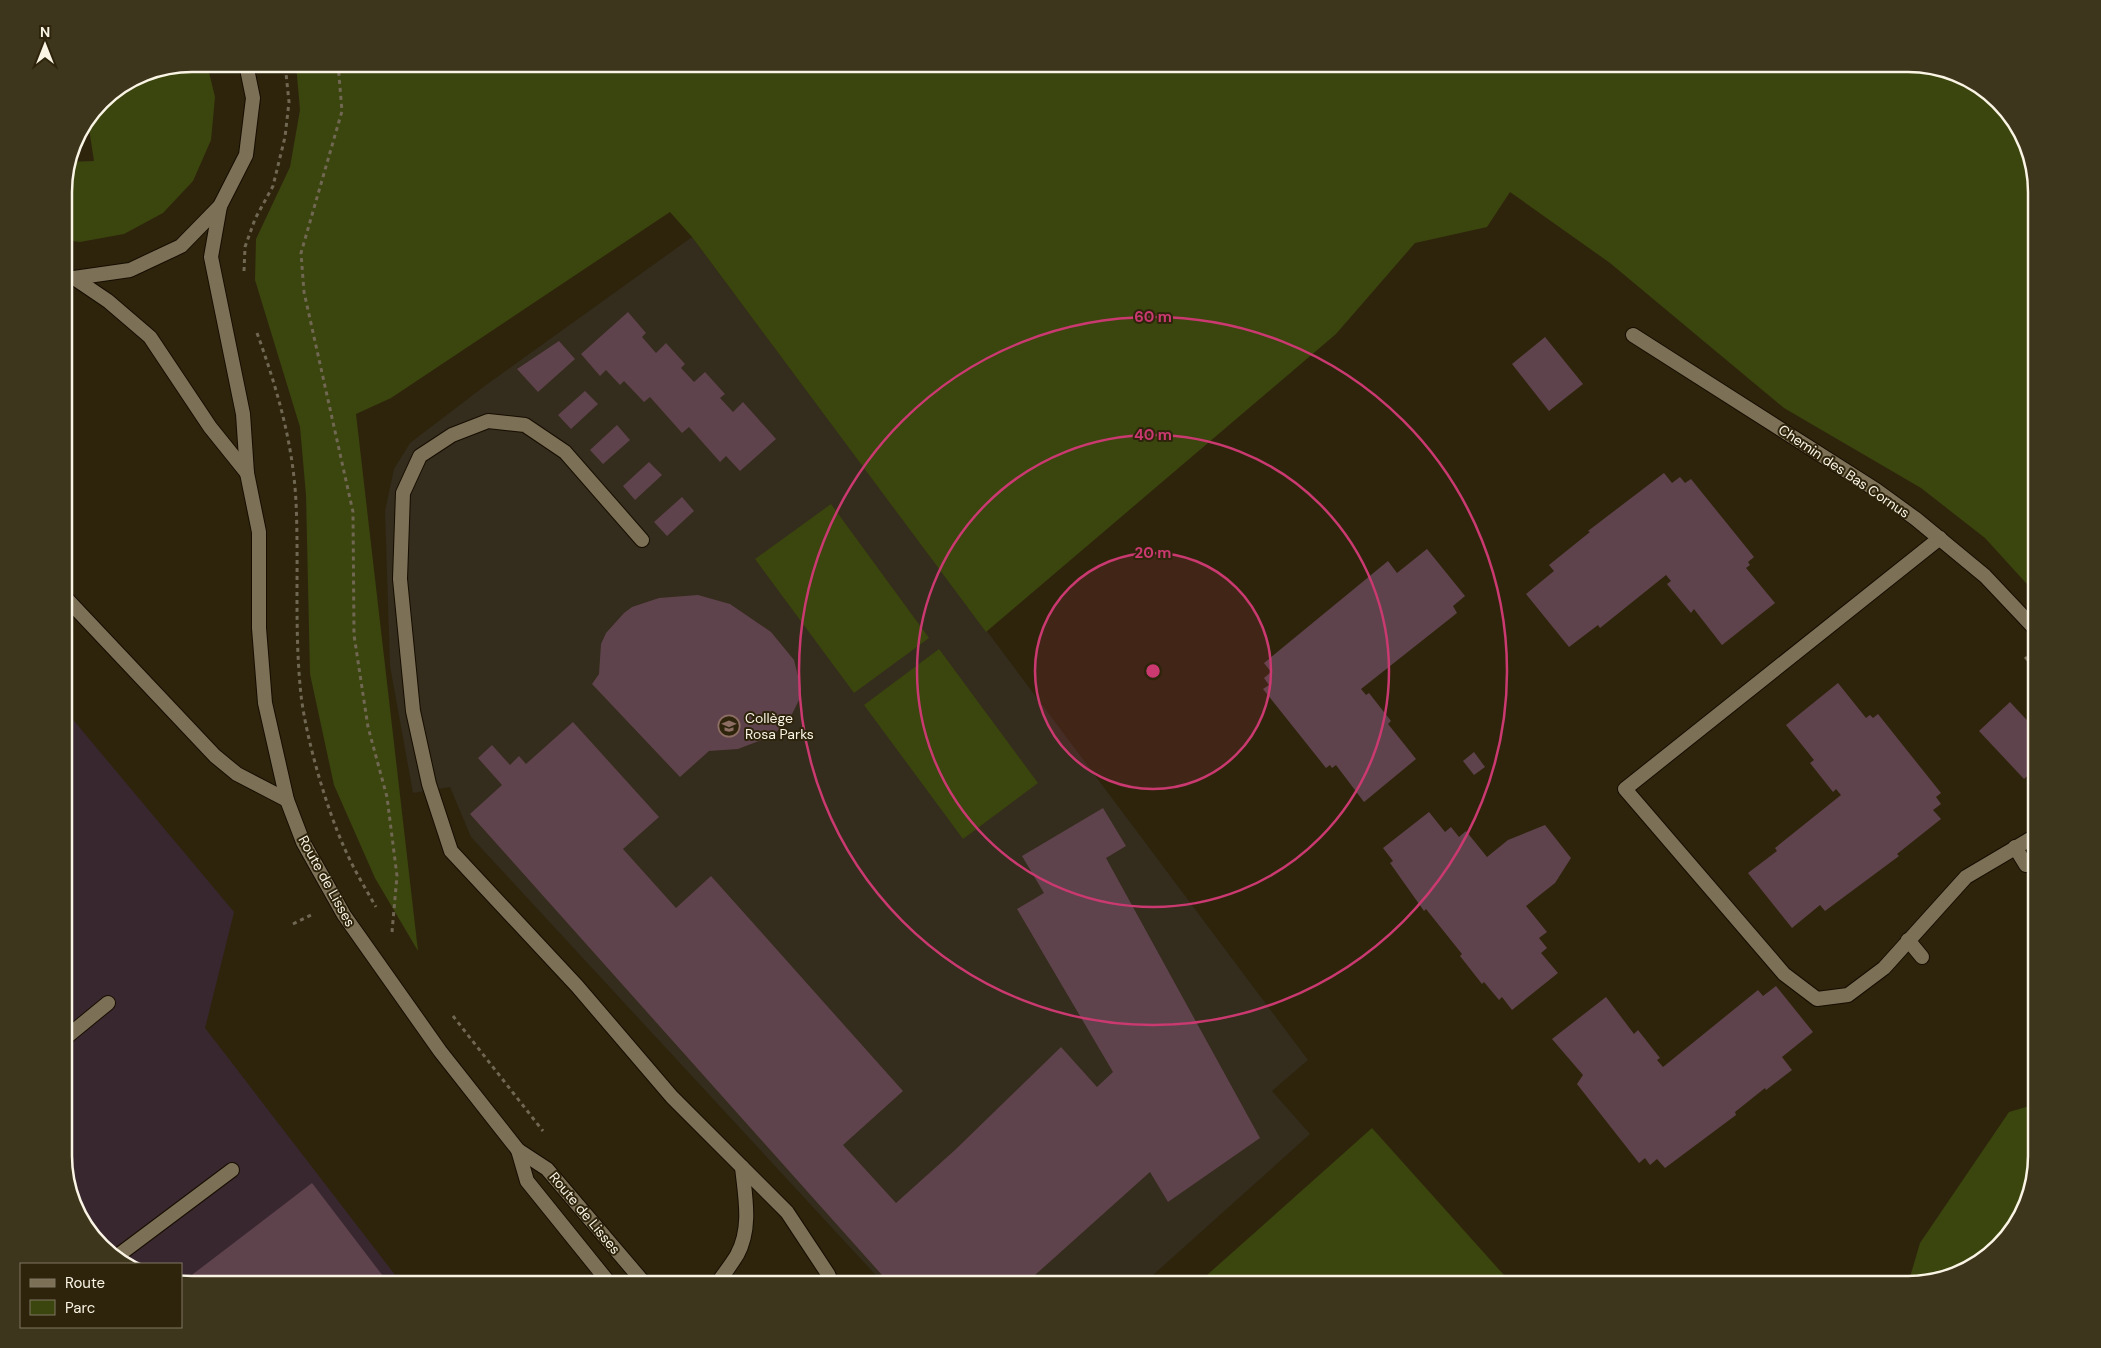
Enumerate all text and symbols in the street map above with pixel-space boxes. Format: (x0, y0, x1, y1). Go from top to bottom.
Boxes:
north arrow (20, 20, 70, 70)
text: N (40, 23, 50, 41)
text: 60 m (1134, 307, 1172, 327)
street label: Chemin des Bas Cornus (1775, 420, 1913, 522)
text: 40 m (1134, 425, 1172, 445)
text: 20 m (1135, 543, 1171, 563)
centre of rings (1144, 662, 1162, 680)
place label: Collège Rosa Parks (745, 709, 814, 743)
school or university icon: Collège Rosa Parks (717, 714, 741, 738)
street label: Route de Lisses (295, 832, 359, 930)
street label: Route de Lisses (546, 1168, 624, 1258)
legend (20, 1263, 182, 1328)
text: Route (65, 1273, 105, 1293)
text: Parc (65, 1298, 95, 1318)

